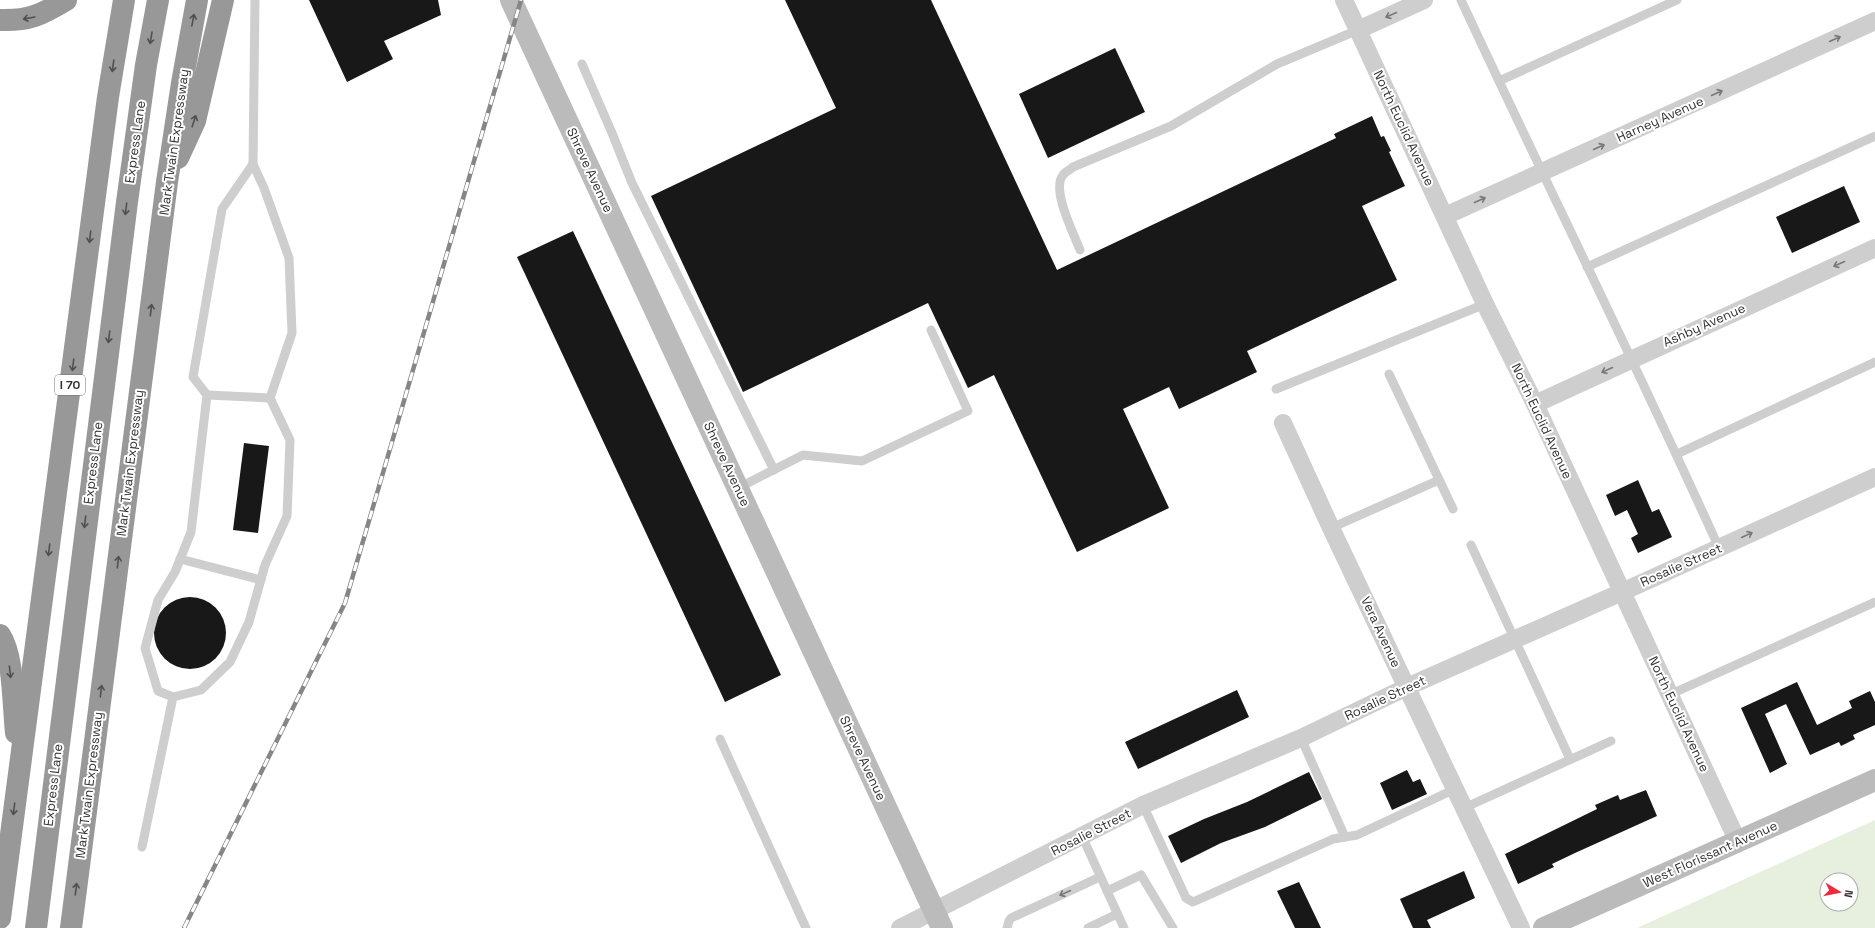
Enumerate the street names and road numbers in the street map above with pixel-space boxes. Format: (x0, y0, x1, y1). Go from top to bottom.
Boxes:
street label: North Euclid Avenue (1370, 67, 1438, 189)
street label: Mark Twain Expressway (155, 68, 193, 216)
street label: Harney Avenue (1614, 92, 1706, 146)
street label: Express Lane (121, 100, 149, 184)
street label: Shreve Avenue (563, 125, 617, 215)
street label: Ashby Avenue (1660, 299, 1748, 351)
street label: North Euclid Avenue (1508, 360, 1576, 482)
road number: I 70 (55, 375, 85, 395)
street label: Mark Twain Expressway (113, 389, 147, 537)
street label: Shreve Avenue (700, 419, 754, 509)
street label: Express Lane (80, 421, 106, 505)
street label: Rosalie Street (1638, 539, 1725, 591)
street label: Vera Avenue (1357, 594, 1405, 670)
street label: North Euclid Avenue (1645, 653, 1713, 775)
street label: Rosalie Street (1342, 672, 1428, 724)
street label: Mark Twain Expressway (72, 711, 106, 859)
street label: Shreve Avenue (836, 713, 890, 803)
street label: Express Lane (40, 743, 66, 827)
street label: Rosalie Street (1048, 805, 1134, 859)
street label: West Florissant Avenue (1640, 817, 1780, 891)

